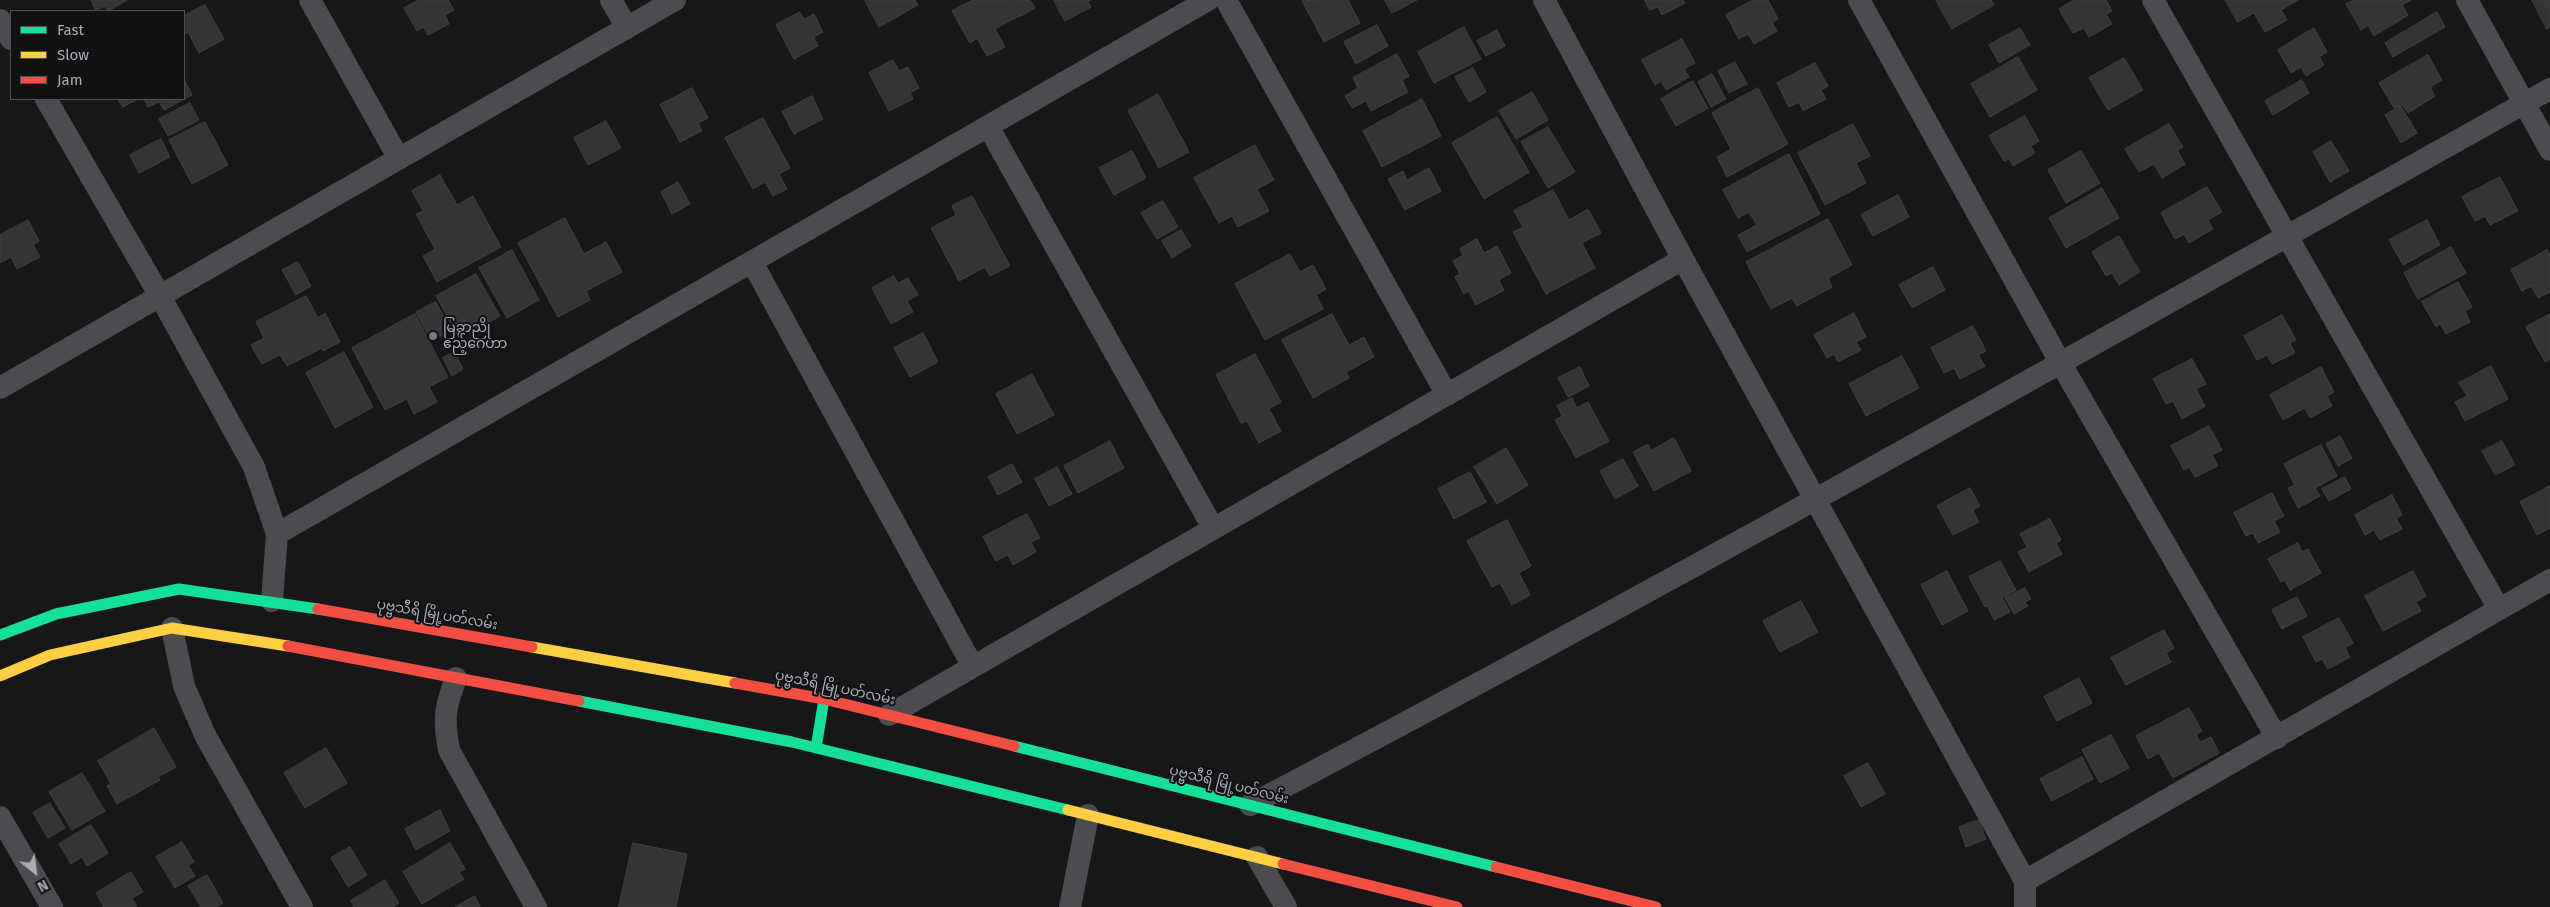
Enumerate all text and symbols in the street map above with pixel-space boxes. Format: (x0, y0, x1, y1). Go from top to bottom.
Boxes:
legend (10, 10, 185, 100)
text: Fast (57, 21, 84, 39)
text: Slow (57, 46, 89, 64)
text: Jam (57, 71, 83, 89)
place label: မြခွာညို ဧည့်ဂေဟာ (443, 320, 507, 352)
marker: မြခွာညို ဧည့်ဂေဟာ (427, 330, 439, 342)
street label: ပုဗ္ဗသီရိ မြို့ပတ်လမ်း (375, 596, 499, 634)
street label: ပုဗ္ဗသီရိ မြို့ပတ်လမ်း (773, 667, 897, 709)
street label: ပုဗ္ဗသီရိ မြို့ပတ်လမ်း (1168, 762, 1290, 808)
north arrow (10, 847, 60, 897)
text: N (34, 876, 51, 895)

